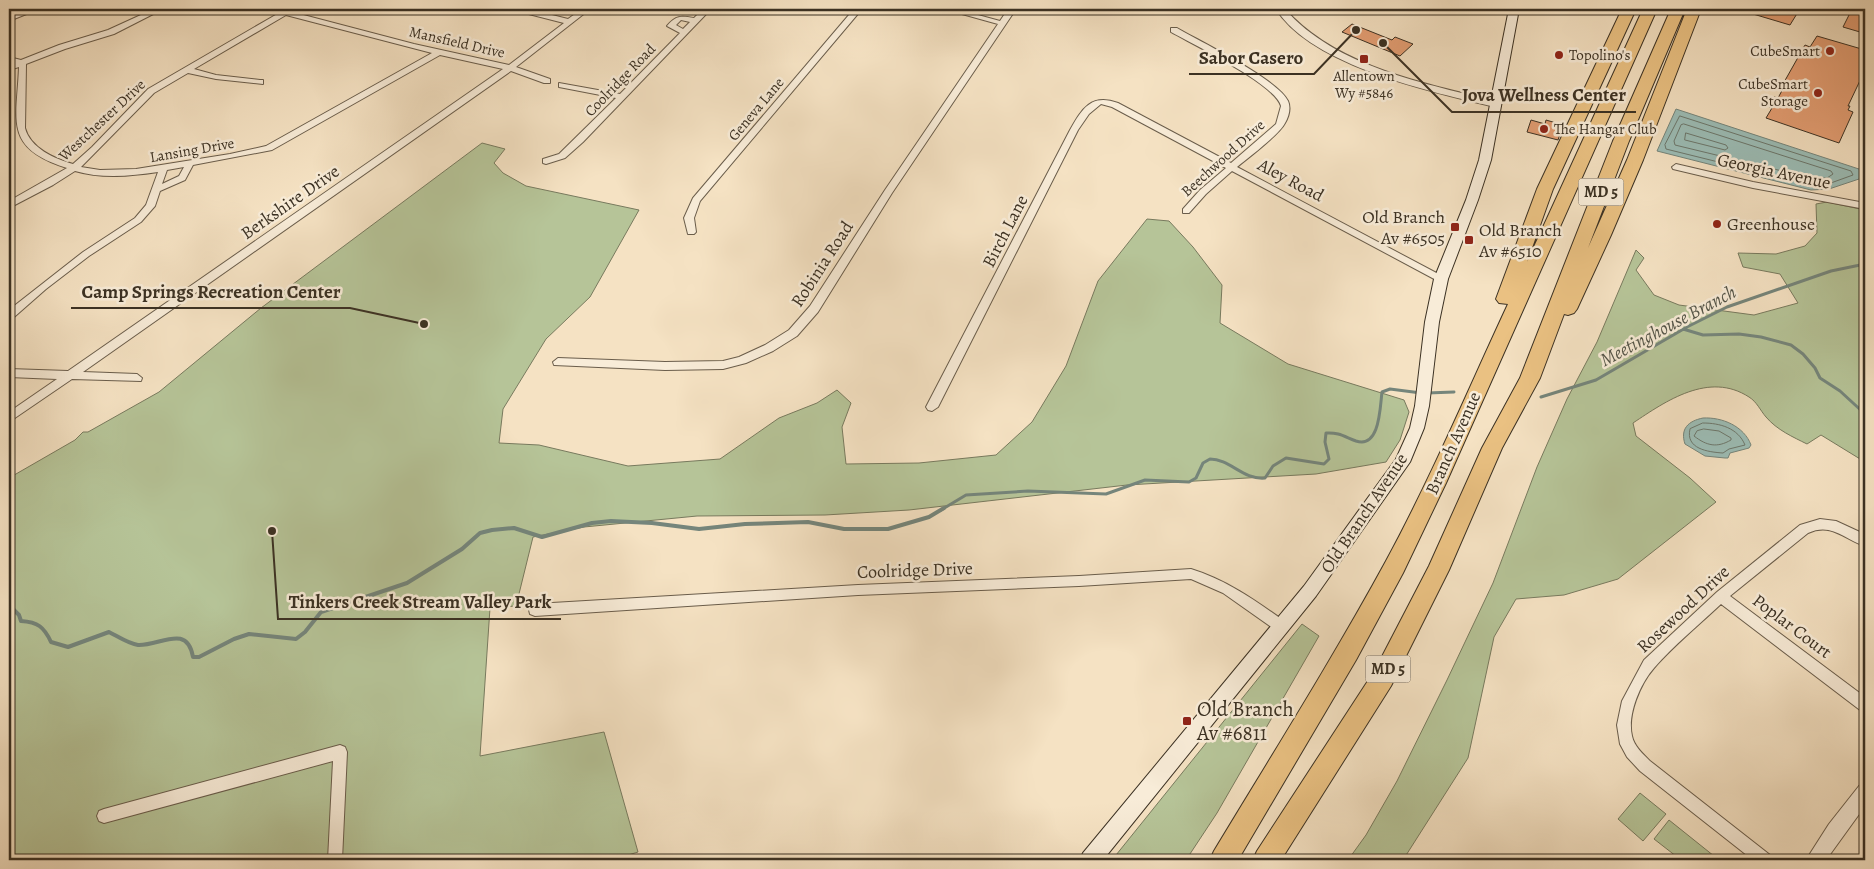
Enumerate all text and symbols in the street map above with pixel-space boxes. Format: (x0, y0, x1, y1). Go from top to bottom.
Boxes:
street label: Mansfield Drive (407, 21, 507, 63)
street label: Coolridge Road (580, 39, 661, 121)
callout: Sabor Casero (1189, 40, 1314, 74)
place label: CubeSmart (1750, 41, 1820, 61)
text: Sabor Casero (1199, 45, 1304, 71)
place label: Topolino's (1569, 45, 1631, 65)
marker: CubeSmart (1824, 45, 1836, 57)
marker: Topolino's (1553, 49, 1565, 61)
marker: Allentown Wy #5846 (1358, 53, 1370, 65)
place label: Allentown Wy #5846 (1332, 66, 1395, 103)
street label: Geneva Lane (723, 73, 789, 145)
street label: Westchester Drive (54, 74, 150, 166)
place label: CubeSmart Storage (1738, 74, 1808, 111)
callout: Jova Wellness Center (1452, 78, 1636, 112)
text: Jova Wellness Center (1462, 82, 1626, 108)
marker: CubeSmart Storage (1812, 87, 1824, 99)
street label: Beechwood Drive (1177, 115, 1269, 201)
place label: The Hangar Club (1554, 119, 1657, 139)
marker: The Hangar Club (1538, 123, 1550, 135)
street label: Lansing Drive (148, 133, 236, 167)
street label: Georgia Avenue (1715, 147, 1833, 195)
street label: Aley Road (1253, 152, 1329, 208)
street label: Berkshire Drive (236, 159, 344, 245)
road number: MD 5 (1578, 178, 1624, 206)
street label: Birch Lane (976, 191, 1034, 271)
place label: Old Branch Av #6505 (1362, 205, 1445, 250)
place label: Greenhouse (1727, 212, 1815, 236)
street label: Robinia Road (785, 216, 859, 312)
place label: Old Branch Av #6510 (1478, 218, 1562, 263)
marker: Greenhouse (1711, 218, 1723, 230)
marker: Old Branch Av #6505 (1449, 221, 1461, 233)
marker: Old Branch Av #6510 (1463, 234, 1475, 246)
callout: Camp Springs Recreation Center (71, 274, 350, 308)
text: Camp Springs Recreation Center (81, 279, 341, 305)
water label: Meetinghouse Branch (1595, 279, 1741, 373)
street label: Branch Avenue (1420, 388, 1486, 498)
street label: Old Branch Avenue (1315, 448, 1413, 578)
street label: Coolridge Drive (857, 556, 973, 584)
street label: Rosewood Drive (1631, 560, 1735, 658)
callout: Tinkers Creek Stream Valley Park (278, 585, 561, 619)
street label: Poplar Court (1748, 588, 1837, 664)
text: Tinkers Creek Stream Valley Park (289, 589, 552, 615)
road number: MD 5 (1366, 656, 1410, 682)
place label: Old Branch Av #6811 (1196, 695, 1294, 747)
marker: Old Branch Av #6811 (1181, 715, 1193, 727)

